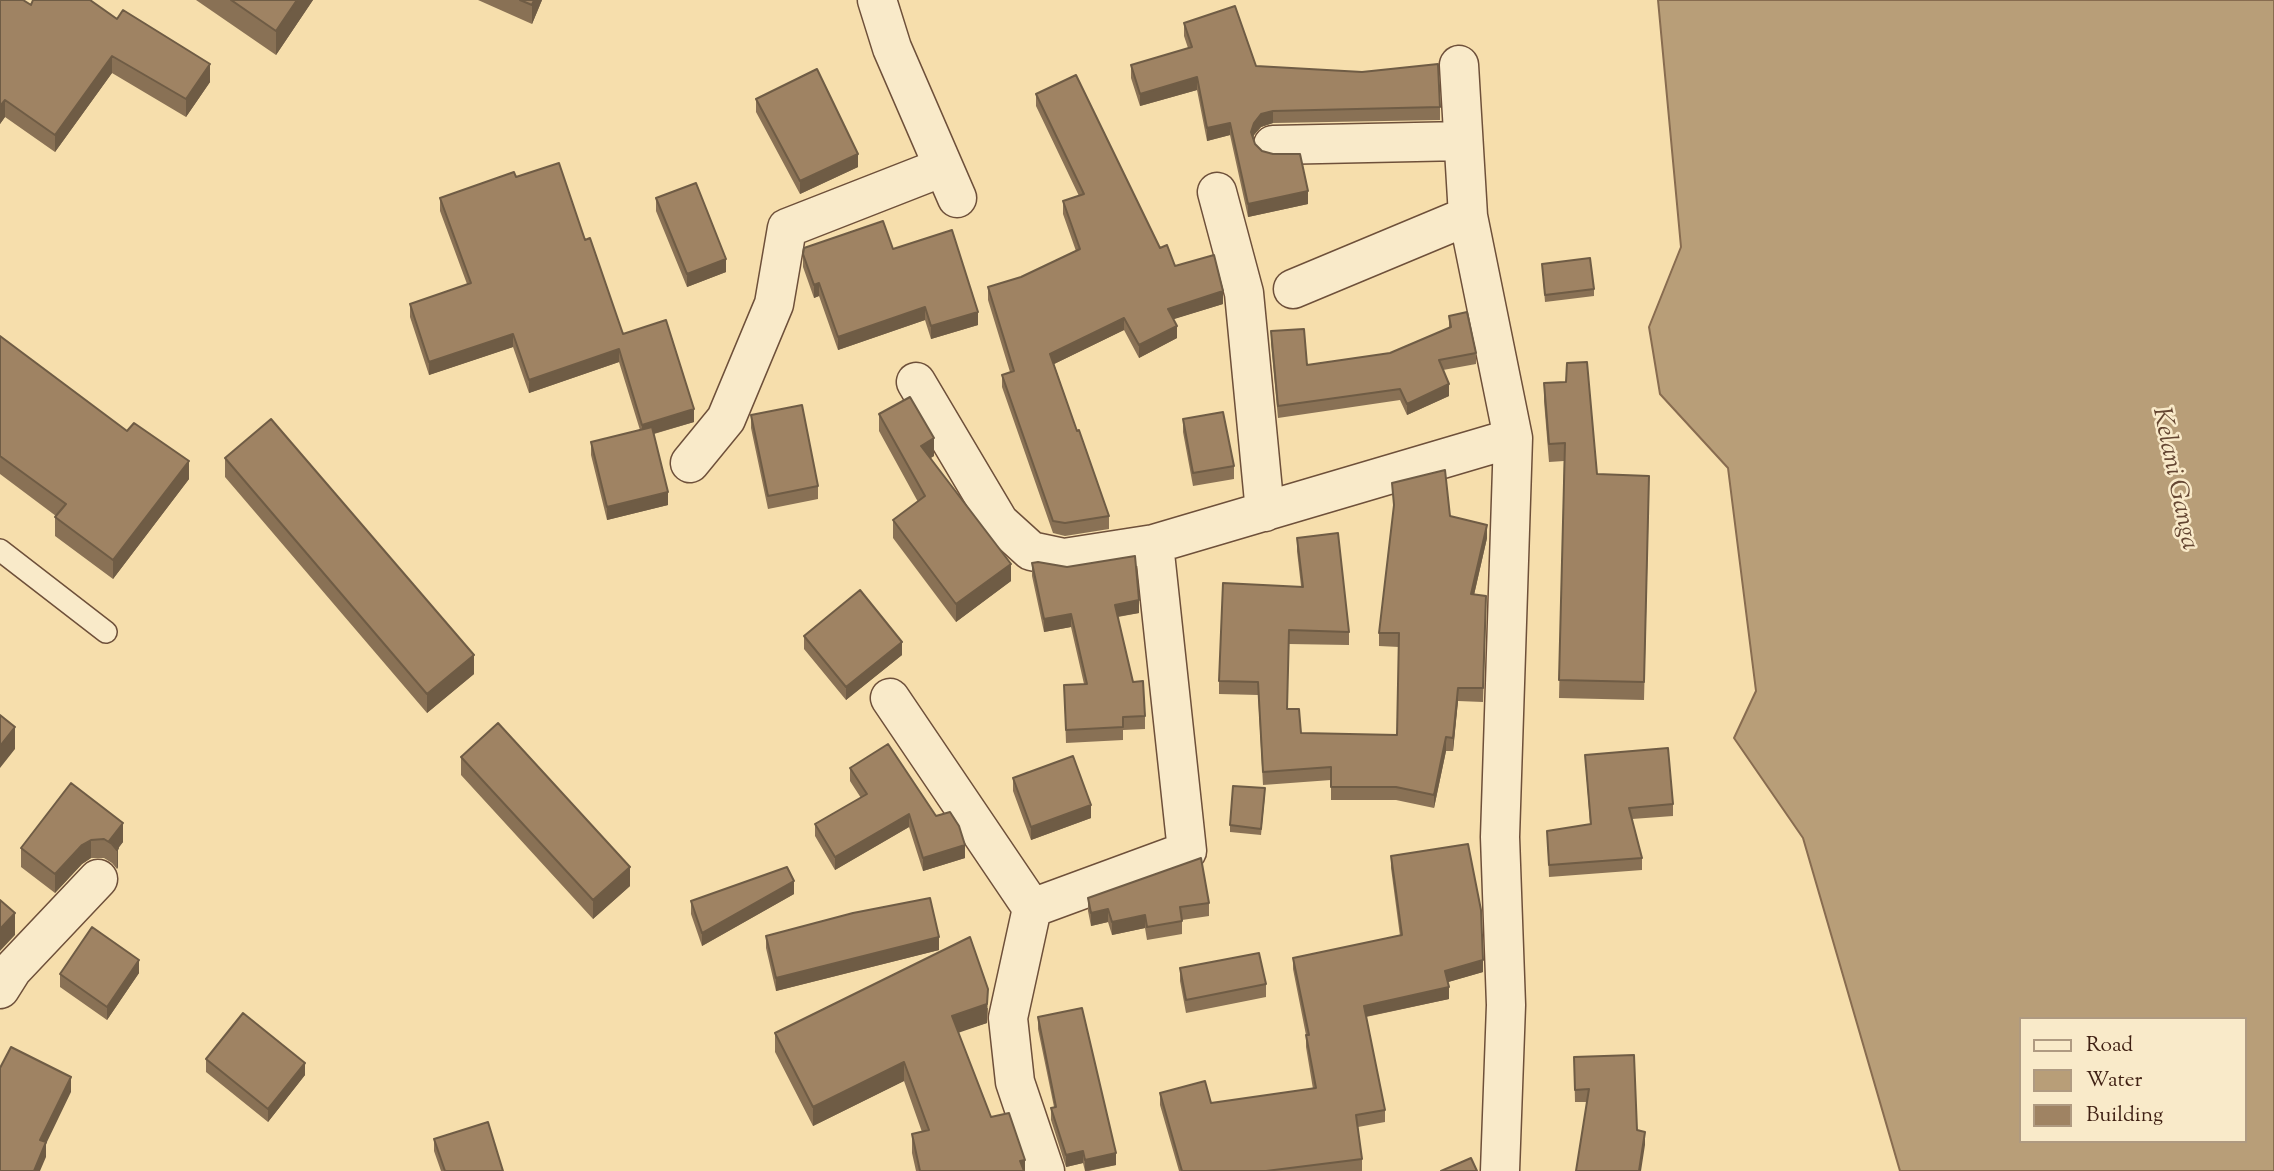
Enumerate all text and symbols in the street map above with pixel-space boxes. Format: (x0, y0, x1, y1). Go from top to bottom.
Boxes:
water label: Kelani Ganga (2143, 405, 2203, 553)
legend (2018, 1017, 2246, 1143)
text: Road (2086, 1031, 2133, 1061)
text: Water (2086, 1066, 2142, 1096)
text: Building (2086, 1101, 2163, 1131)

